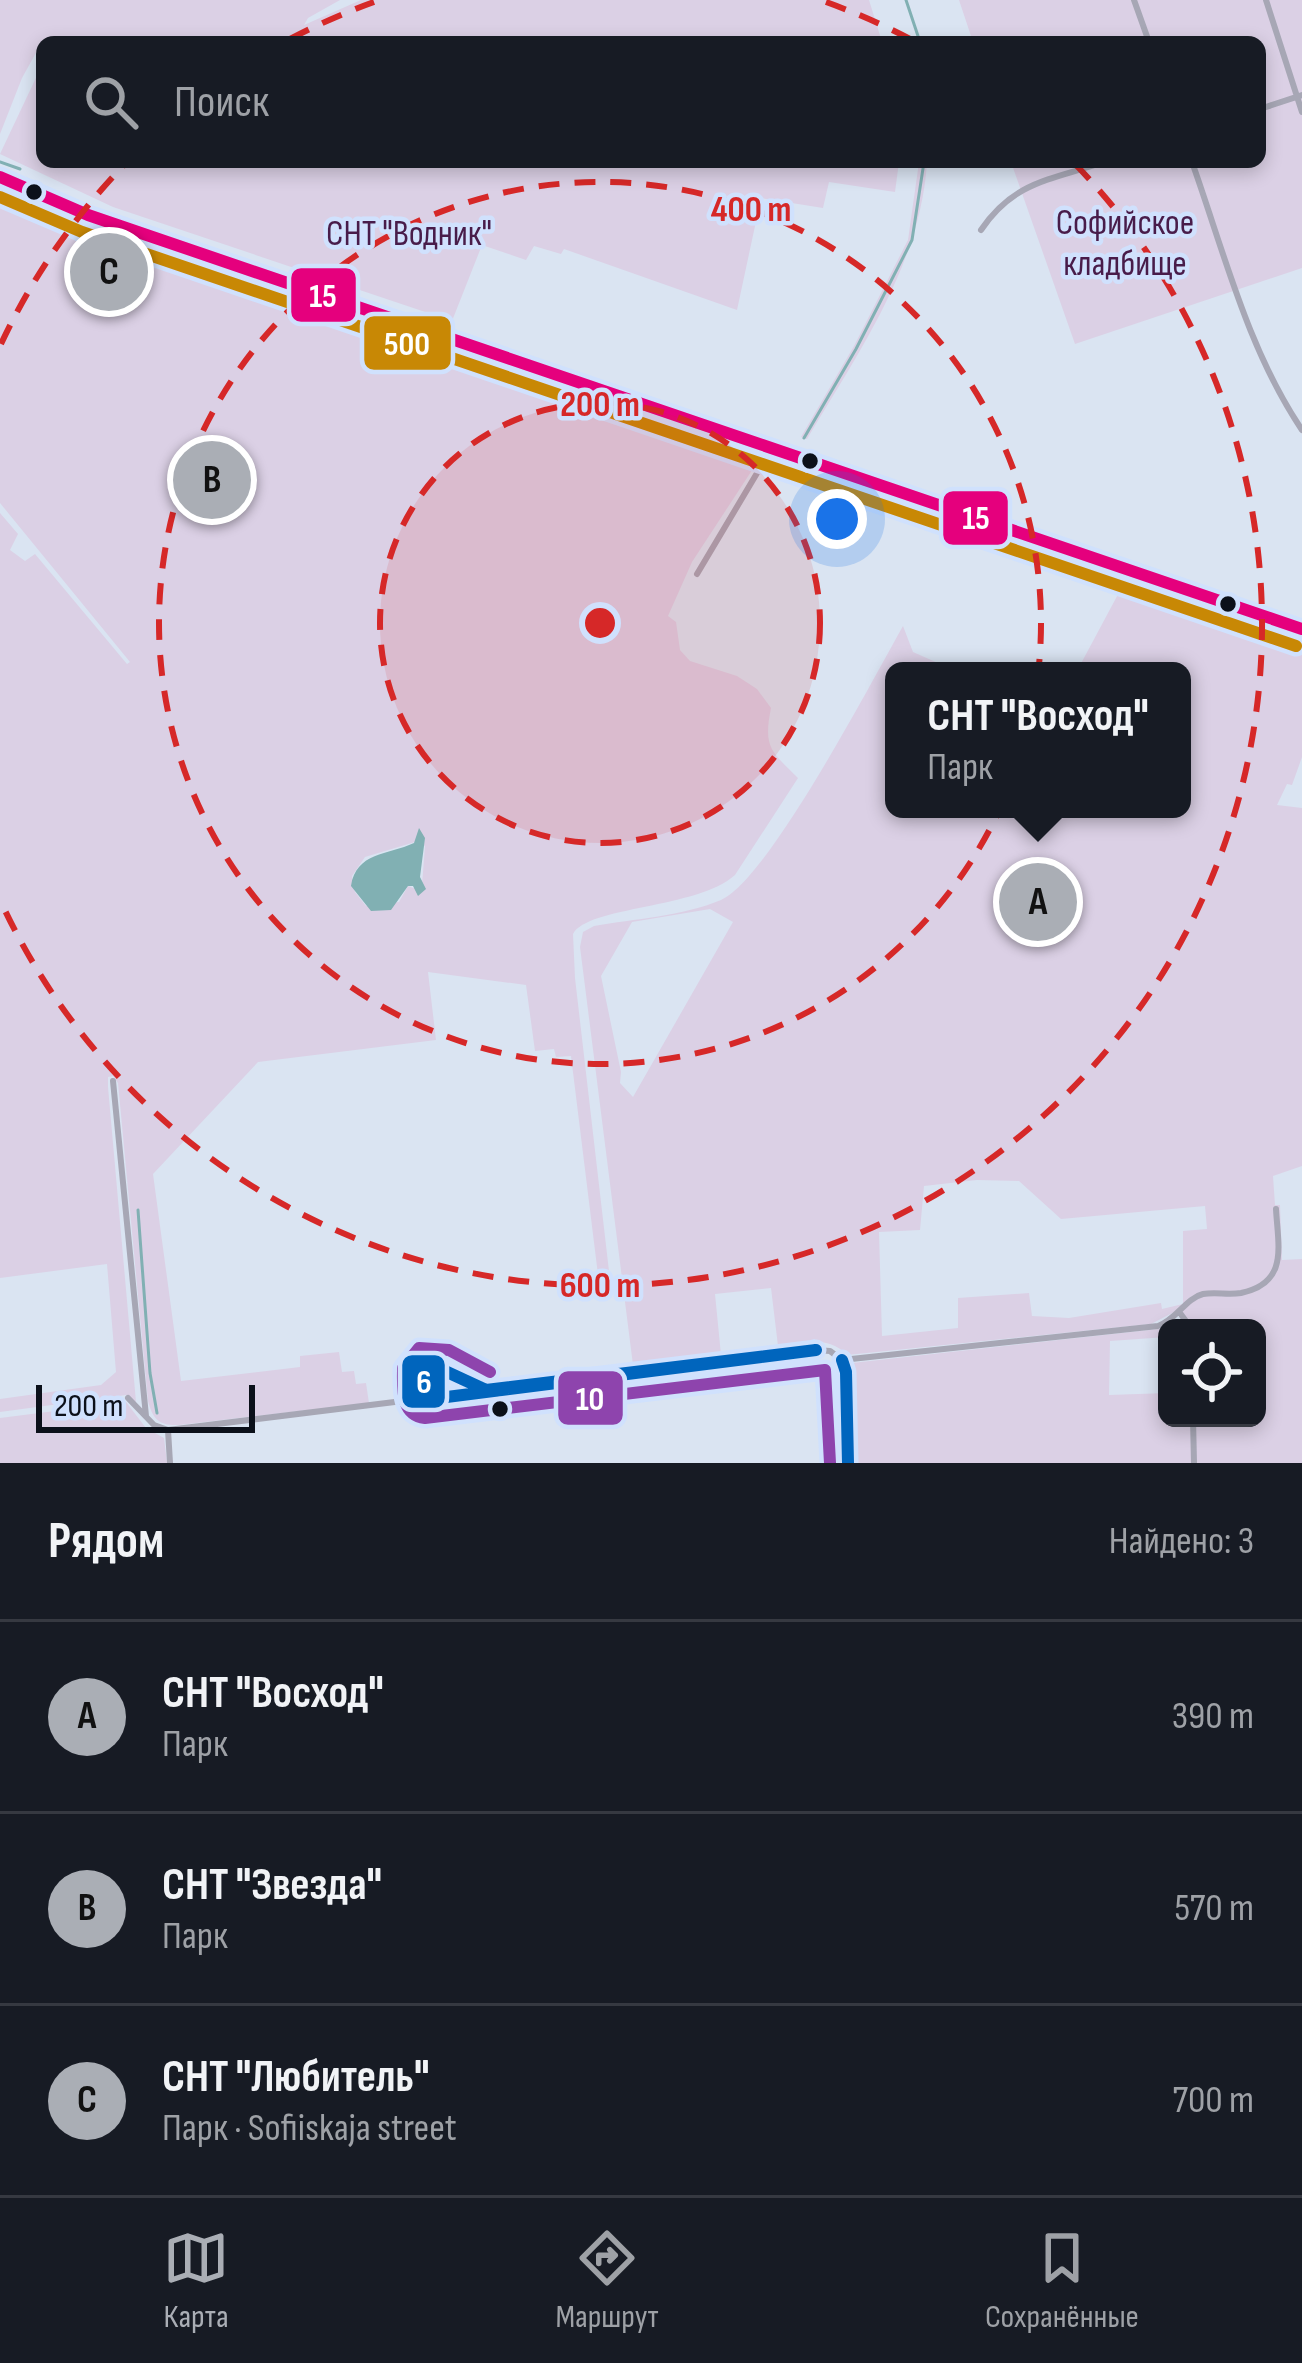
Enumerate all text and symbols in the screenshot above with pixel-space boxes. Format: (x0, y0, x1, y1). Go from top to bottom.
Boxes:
search box (36, 36, 1266, 168)
icon: search (78, 69, 144, 135)
text: Поиск (174, 75, 269, 130)
unlabelled marker (23, 181, 45, 203)
text: 400 m (711, 189, 791, 232)
park label: Софийское кладбище (1056, 202, 1194, 286)
park label: СНТ "Водник" (326, 213, 492, 256)
pin: C (70, 227, 148, 317)
line badge: 15 (289, 266, 358, 324)
text: 15 (309, 277, 337, 317)
line badge: 500 (362, 314, 453, 372)
text: 500 (384, 325, 430, 365)
text: 200 m (560, 384, 640, 427)
pin: B (173, 435, 251, 525)
unlabelled marker (799, 450, 821, 472)
your location (807, 489, 867, 549)
line badge: 15 (941, 489, 1010, 547)
text: 15 (962, 499, 990, 539)
unlabelled marker (1217, 593, 1239, 615)
centre of rings (579, 602, 621, 644)
popup (885, 662, 1191, 818)
text: СНТ "Восход" (927, 689, 1149, 744)
text: Парк (927, 744, 993, 791)
pin: A (999, 857, 1077, 947)
text: 600 m (560, 1265, 640, 1308)
map controls (1158, 1319, 1266, 1427)
button: locate (1158, 1319, 1266, 1427)
line badge: 6 (400, 1353, 447, 1410)
text: 6 (416, 1363, 432, 1403)
line badge: 10 (556, 1369, 625, 1427)
scale bar (36, 1379, 255, 1432)
text: 10 (576, 1380, 604, 1420)
text: 200 m (54, 1386, 123, 1426)
unlabelled marker (489, 1398, 511, 1420)
text: Рядом (48, 1511, 164, 1572)
text: Найдено: 3 (1109, 1518, 1254, 1565)
text: СНТ "Восход" (162, 1666, 384, 1721)
text: A (78, 1693, 96, 1740)
text: 390 m (1172, 1693, 1254, 1740)
text: Парк (162, 1721, 228, 1768)
text: СНТ "Звезда" (162, 1858, 382, 1913)
text: B (78, 1885, 96, 1932)
text: 570 m (1174, 1885, 1254, 1932)
text: Парк (162, 1913, 228, 1960)
text: СНТ "Любитель" (162, 2050, 429, 2105)
text: C (77, 2077, 97, 2124)
text: 700 m (1172, 2077, 1254, 2124)
text: Парк · Sofiiskaja street (162, 2105, 457, 2152)
tab: Карта (163, 2225, 229, 2337)
tab: Маршрут (555, 2225, 659, 2337)
tab: Сохранённые (985, 2225, 1139, 2337)

